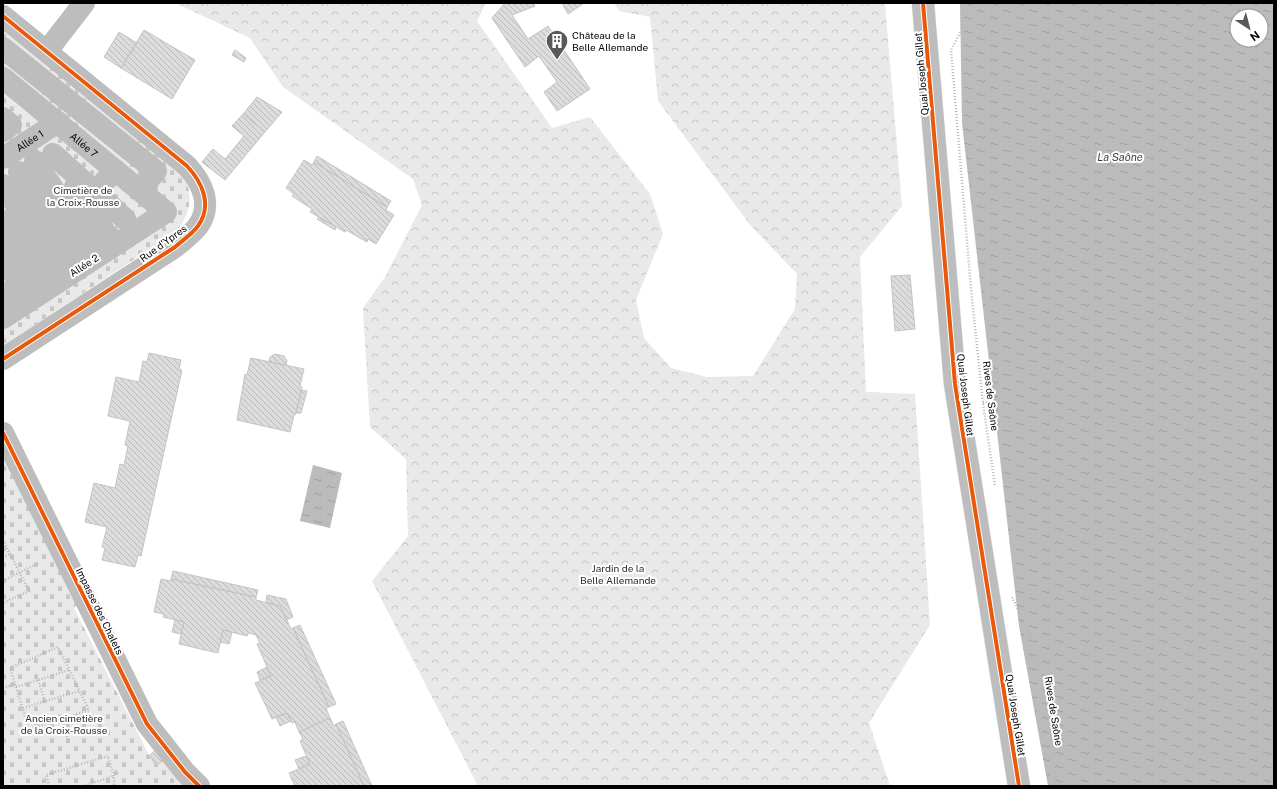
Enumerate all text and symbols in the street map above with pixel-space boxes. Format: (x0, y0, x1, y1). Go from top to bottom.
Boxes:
north arrow (1229, 8, 1269, 48)
building icon: Château de la Belle Allemande (544, 28, 570, 61)
place label: Château de la Belle Allemande (572, 29, 648, 53)
text: N (1248, 29, 1262, 43)
street label: Quai Joseph Gillet (911, 32, 931, 116)
street label: Allée 1 (14, 127, 46, 154)
street label: Allée 7 (68, 130, 100, 160)
water label: La Saône (1097, 151, 1143, 163)
park label: Cimetière de la Croix-Rousse (47, 184, 120, 208)
street label: Rue d'Ypres (137, 222, 189, 264)
street label: Allée 2 (67, 251, 101, 279)
street label: Quai Joseph Gillet (955, 353, 977, 437)
street label: Rives de Saône (981, 360, 1001, 432)
park label: Jardin de la Belle Allemande (580, 562, 656, 586)
street label: Impasse des Chalets (74, 566, 126, 656)
street label: Quai Joseph Gillet (1004, 673, 1028, 757)
street label: Rives de Saône (1043, 675, 1065, 747)
park label: Ancien cimetière de la Croix-Rousse (21, 712, 108, 736)

